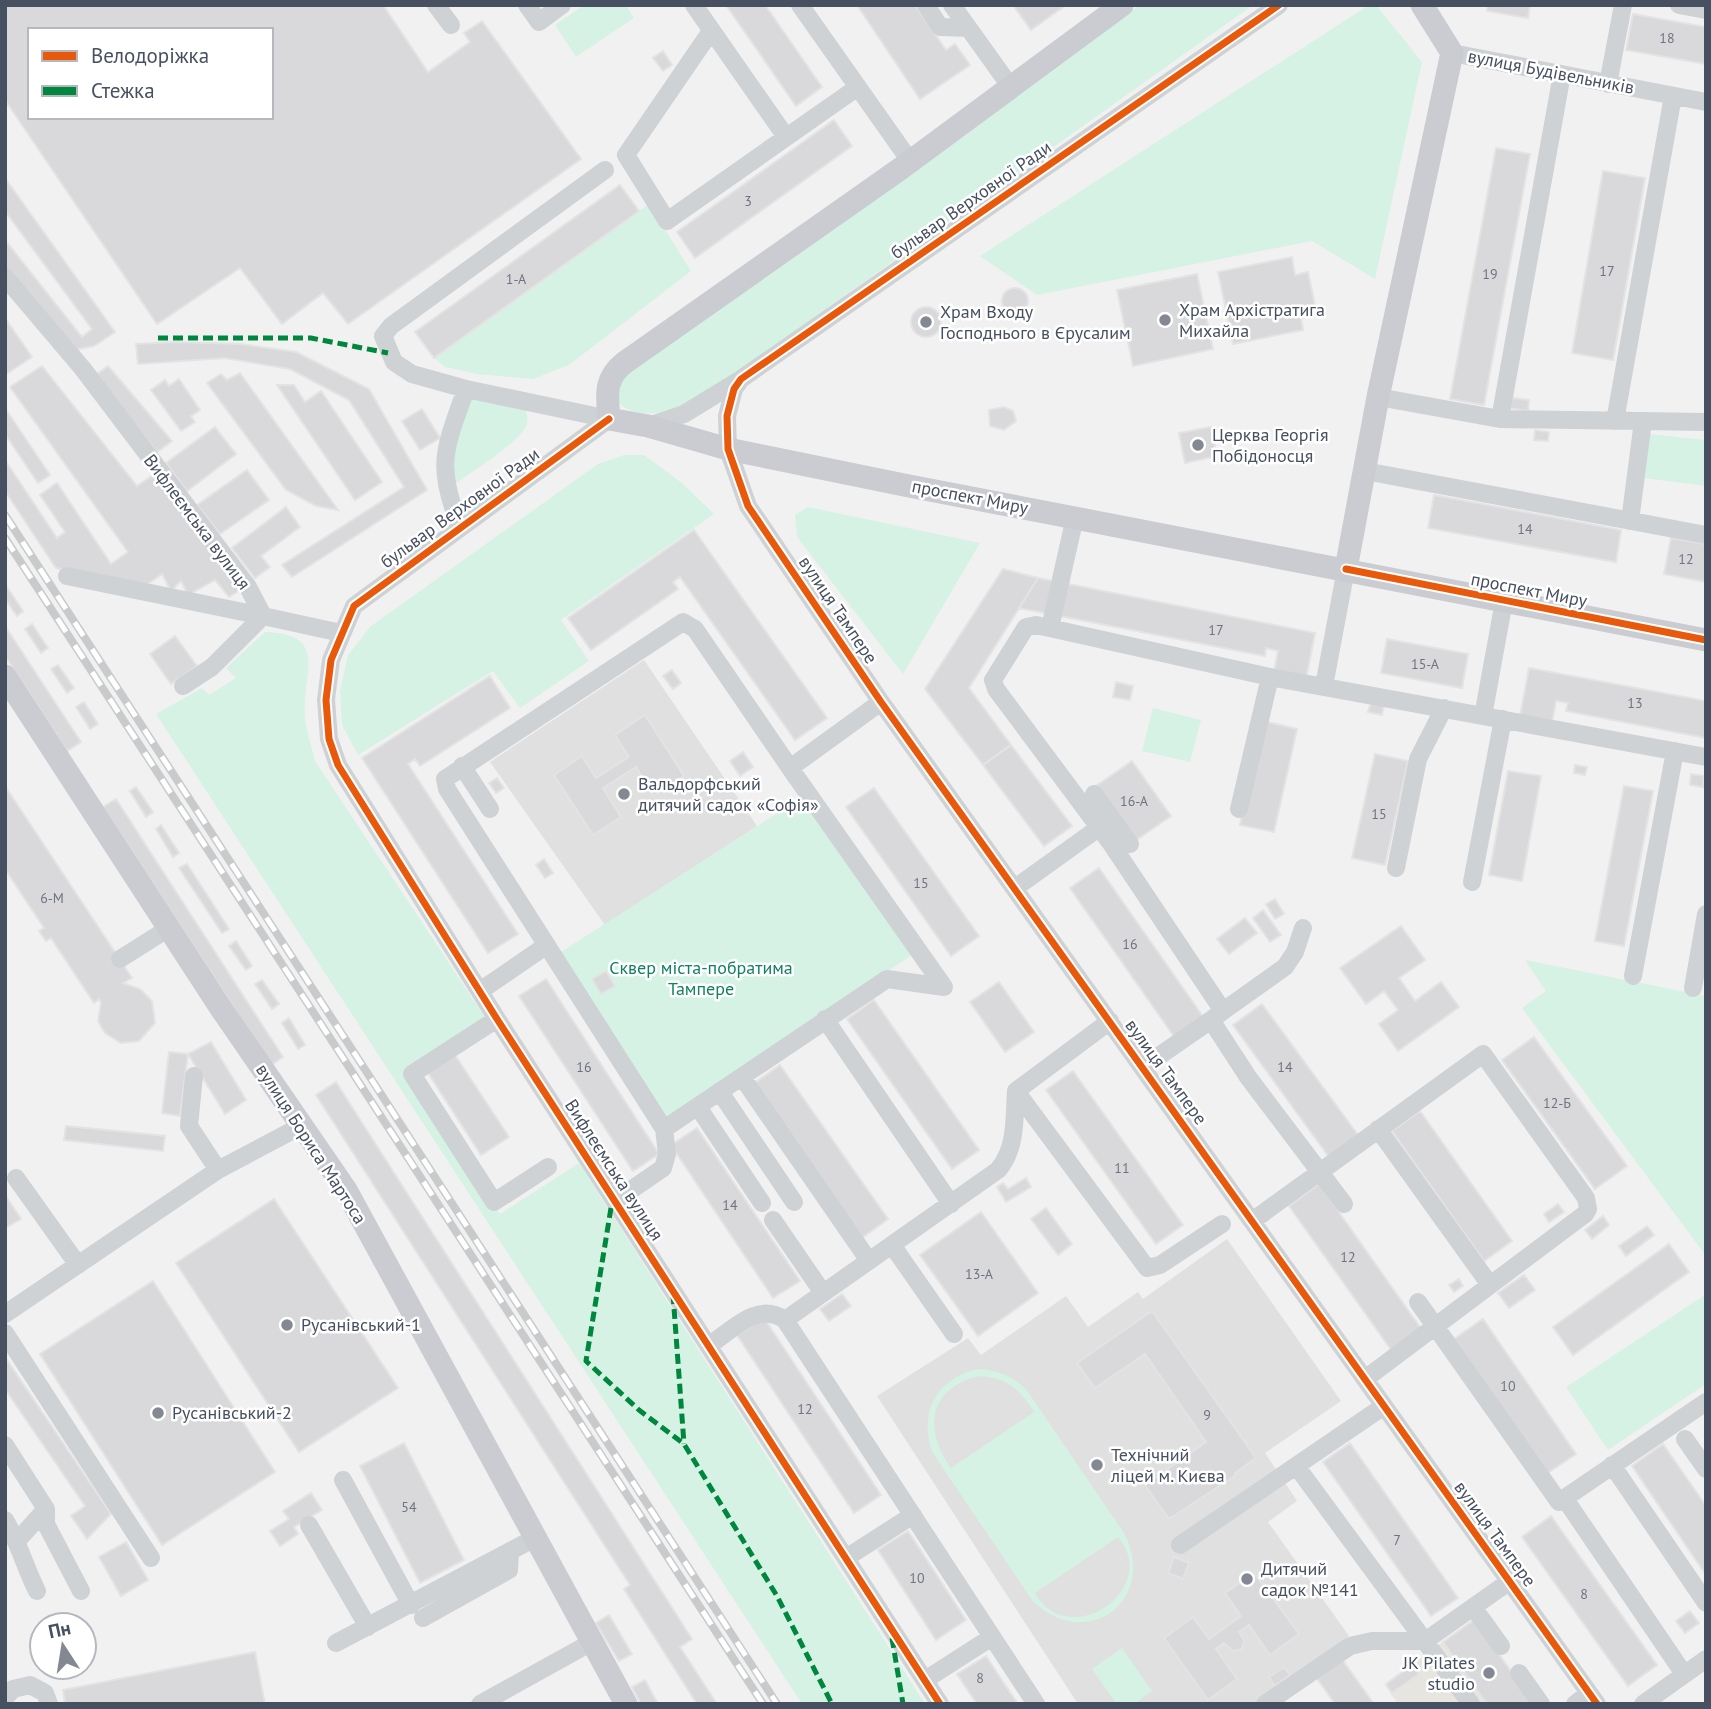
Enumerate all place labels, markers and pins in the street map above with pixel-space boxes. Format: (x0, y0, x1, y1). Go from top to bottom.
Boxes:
place label: Храм Архістратига Михайла (1179, 298, 1325, 342)
place label: Храм Входу Господнього в Єрусалим (940, 300, 1131, 344)
marker: Храм Архістратига Михайла (1157, 312, 1173, 328)
marker: Храм Входу Господнього в Єрусалим (918, 314, 934, 330)
place label: Церква Георгія Побідоносця (1212, 423, 1328, 467)
marker: Церква Георгія Побідоносця (1190, 437, 1206, 453)
place label: Вальдорфський дитячий садок «Софія» (638, 772, 819, 816)
marker: Вальдорфський дитячий садок «Софія» (616, 786, 632, 802)
place label: Русанівський-1 (301, 1313, 421, 1336)
marker: Русанівський-1 (279, 1317, 295, 1333)
place label: Русанівський-2 (172, 1401, 292, 1424)
marker: Русанівський-2 (150, 1405, 166, 1421)
place label: Технічний ліцей м. Києва (1110, 1443, 1225, 1487)
marker: Технічний ліцей м. Києва (1089, 1457, 1105, 1473)
place label: Дитячий садок №141 (1261, 1557, 1359, 1601)
marker: Дитячий садок №141 (1239, 1571, 1255, 1587)
place label: JK Pilates studio (1402, 1651, 1475, 1695)
marker: JK Pilates studio (1481, 1665, 1497, 1681)

